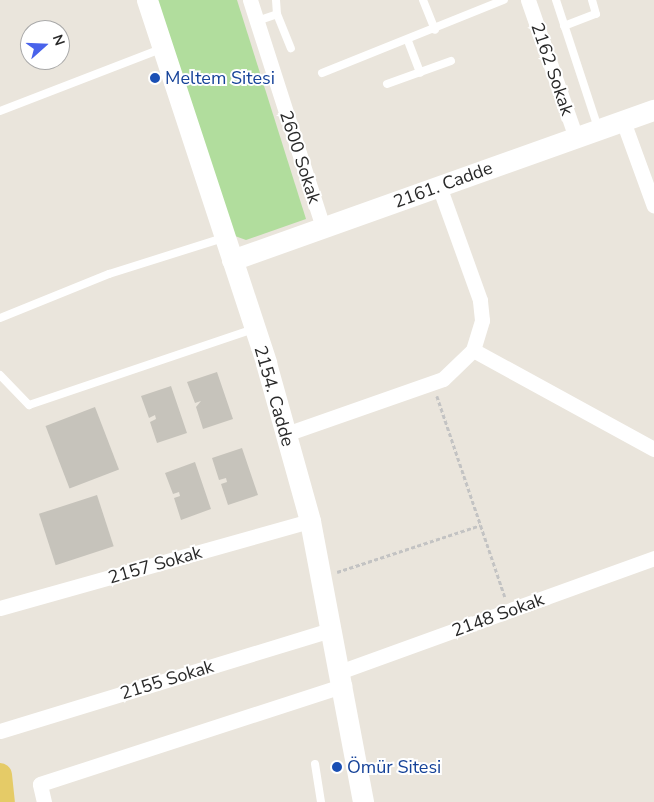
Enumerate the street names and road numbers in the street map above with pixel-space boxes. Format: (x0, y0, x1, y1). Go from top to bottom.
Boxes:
street label: 2162 Sokak (526, 20, 578, 118)
street label: 2600 Sokak (275, 108, 325, 206)
street label: 2161. Cadde (391, 157, 495, 213)
street label: 2154. Cadde (249, 343, 299, 449)
street label: 2157 Sokak (106, 541, 204, 589)
street label: 2148 Sokak (449, 588, 547, 642)
street label: 2155 Sokak (118, 656, 216, 704)

